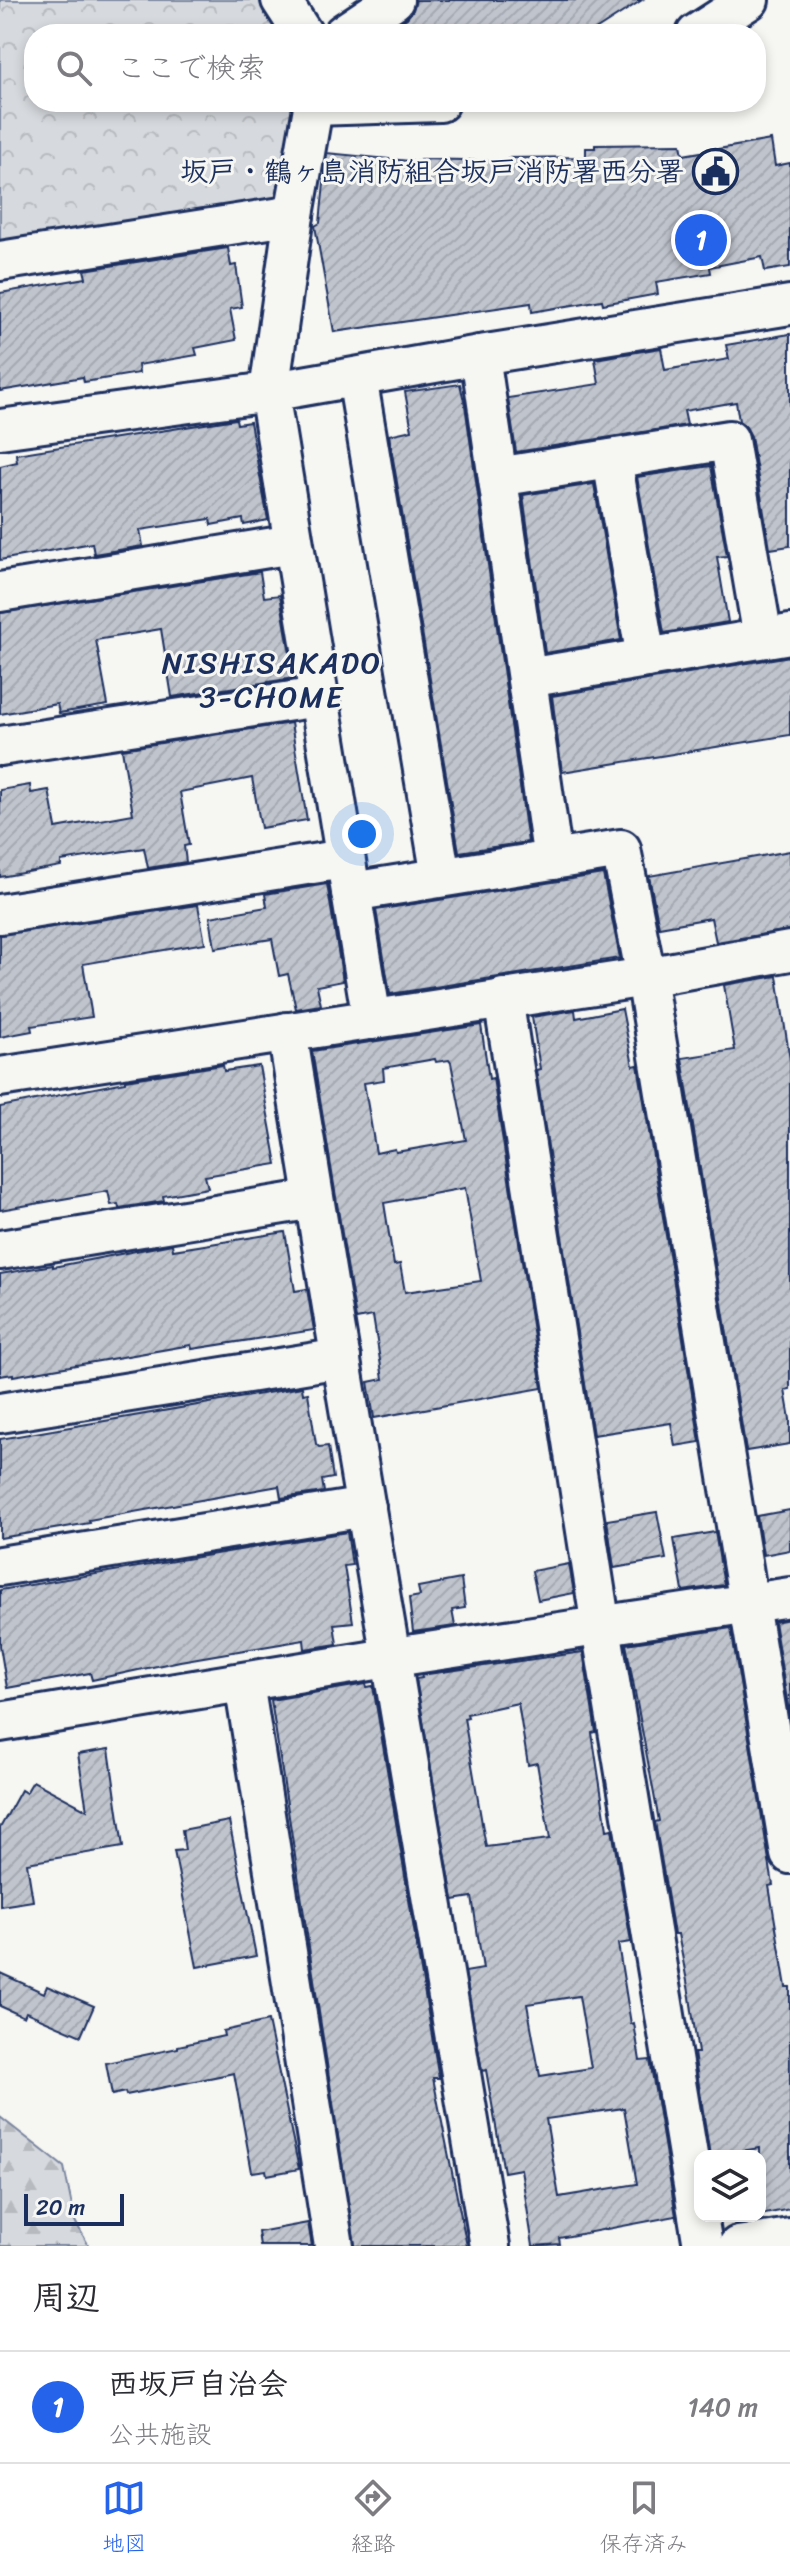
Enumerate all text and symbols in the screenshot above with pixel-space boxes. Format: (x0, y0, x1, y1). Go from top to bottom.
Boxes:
search box (24, 24, 766, 112)
text: ここで検索 (116, 41, 266, 95)
icon: search (52, 46, 96, 90)
place label: 坂戸・鶴ヶ島消防組合坂戸消防署西分署 (180, 147, 684, 196)
public building icon: 坂戸・鶴ヶ島消防組合坂戸消防署西分署 (691, 147, 739, 195)
pin: 1 (675, 210, 727, 270)
district label: NISHISAKADO 3-CHOME (162, 636, 382, 724)
your location (342, 814, 382, 854)
map controls (694, 2150, 766, 2222)
button: layers (694, 2150, 766, 2222)
text: 20 m (36, 2188, 85, 2227)
scale bar (24, 2190, 124, 2226)
text: 周辺 (32, 2268, 100, 2328)
text: 西坂戸自治会 (108, 2357, 288, 2411)
text: 1 (52, 2384, 64, 2430)
text: 140 m (687, 2384, 758, 2430)
text: 公共施設 (108, 2411, 212, 2457)
tab: 地図 (102, 2476, 146, 2563)
tab: 経路 (351, 2476, 395, 2563)
tab: 保存済み (600, 2476, 688, 2563)

